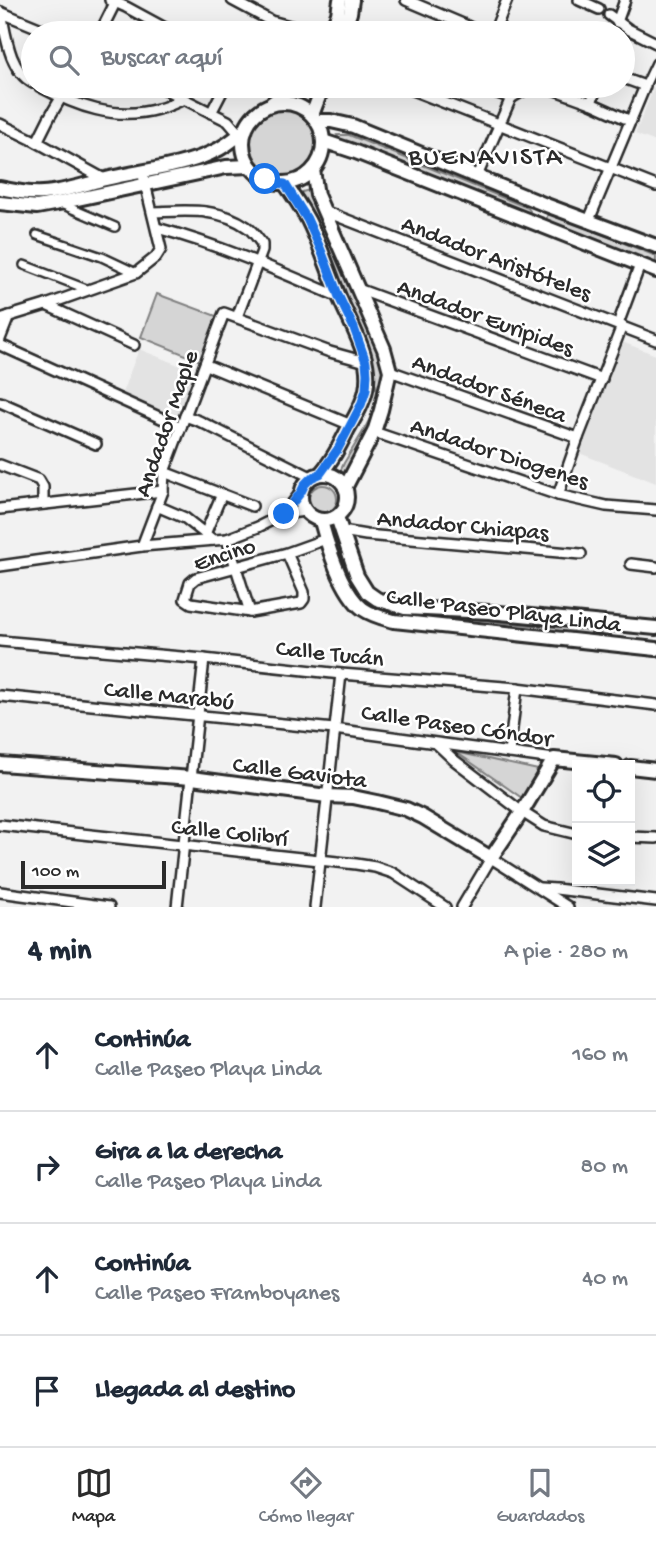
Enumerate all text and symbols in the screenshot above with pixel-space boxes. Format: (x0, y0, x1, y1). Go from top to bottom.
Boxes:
search box (21, 21, 635, 98)
icon: search (45, 41, 83, 79)
text: Buscar aquí (101, 44, 223, 75)
district label: BUENAVISTA (408, 144, 563, 175)
route start (249, 163, 280, 194)
street label: Andador Aristóteles (397, 211, 596, 310)
street label: Andador Euripides (393, 274, 578, 365)
street label: Andador Maple (130, 346, 207, 501)
street label: Andador Séneca (408, 349, 571, 432)
street label: Andador Diogenes (406, 413, 593, 498)
route end (268, 498, 299, 529)
street label: Andador Chiapas (376, 506, 551, 550)
street label: Encino (190, 533, 260, 580)
street label: Calle Paseo Playa Linda (385, 584, 623, 641)
street label: Calle Tucán (274, 635, 386, 676)
street label: Calle Marabú (102, 676, 235, 719)
street label: Calle Paseo Cóndor (359, 700, 556, 756)
street label: Calle Gaviota (231, 752, 369, 797)
map controls (572, 760, 635, 886)
button: locate (572, 760, 635, 823)
street label: Calle Colibrí (170, 814, 290, 855)
button: layers (572, 823, 635, 886)
scale bar (21, 858, 166, 890)
text: 100 m (32, 861, 79, 884)
text: 4 min (28, 935, 91, 970)
text: A pie · 280 m (504, 939, 628, 966)
text: Continúa (95, 1026, 190, 1057)
icon: ahead (28, 1036, 66, 1074)
text: 160 m (572, 1042, 628, 1069)
text: Calle Paseo Playa Linda (95, 1057, 322, 1084)
text: Gira a la derecha (95, 1138, 282, 1169)
icon: right (28, 1148, 66, 1186)
text: 80 m (581, 1154, 628, 1181)
text: Calle Paseo Playa Linda (95, 1169, 322, 1196)
text: Continúa (95, 1250, 190, 1281)
icon: ahead (28, 1260, 66, 1298)
text: 40 m (582, 1266, 628, 1293)
text: Calle Paseo Framboyanes (95, 1281, 339, 1308)
icon: arrive (28, 1372, 66, 1410)
text: Llegada al destino (95, 1376, 295, 1407)
tab: Mapa (72, 1464, 115, 1529)
tab: Cómo llegar (259, 1464, 353, 1529)
tab: Guardados (496, 1464, 584, 1529)

